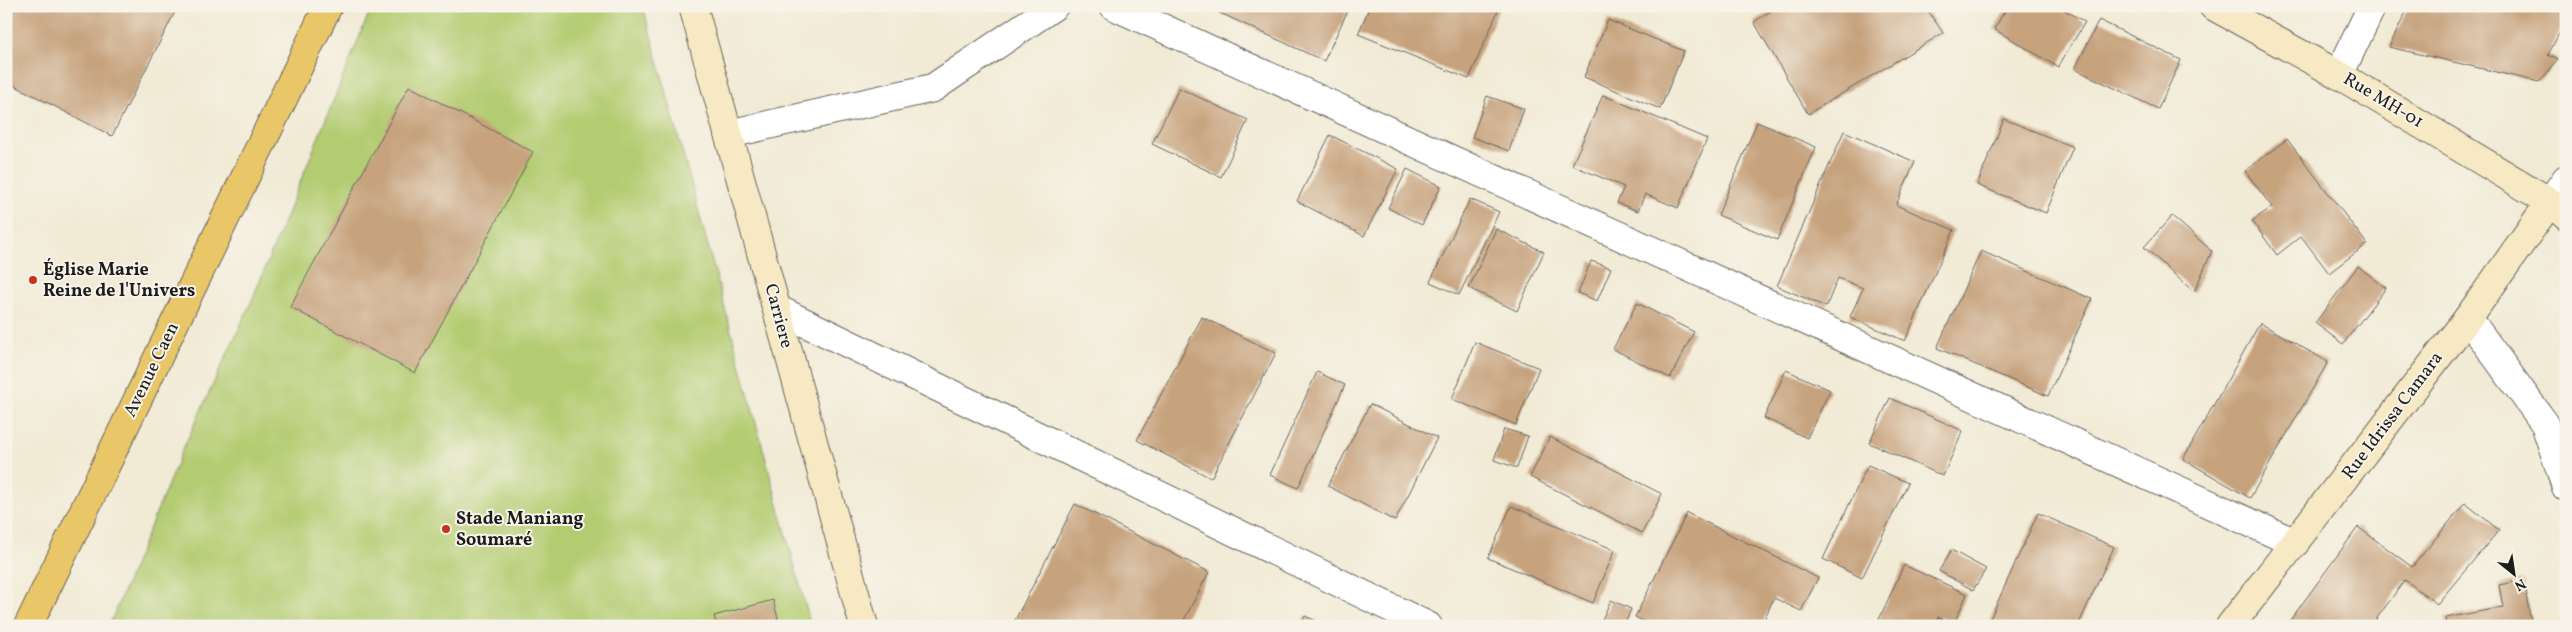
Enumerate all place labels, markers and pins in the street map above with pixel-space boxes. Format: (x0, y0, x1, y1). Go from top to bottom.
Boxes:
place label: Église Marie Reine de l'Univers (43, 258, 195, 304)
marker: Église Marie Reine de l'Univers (27, 274, 39, 286)
place label: Stade Maniang Soumaré (456, 507, 584, 553)
marker: Stade Maniang Soumaré (440, 523, 452, 535)

